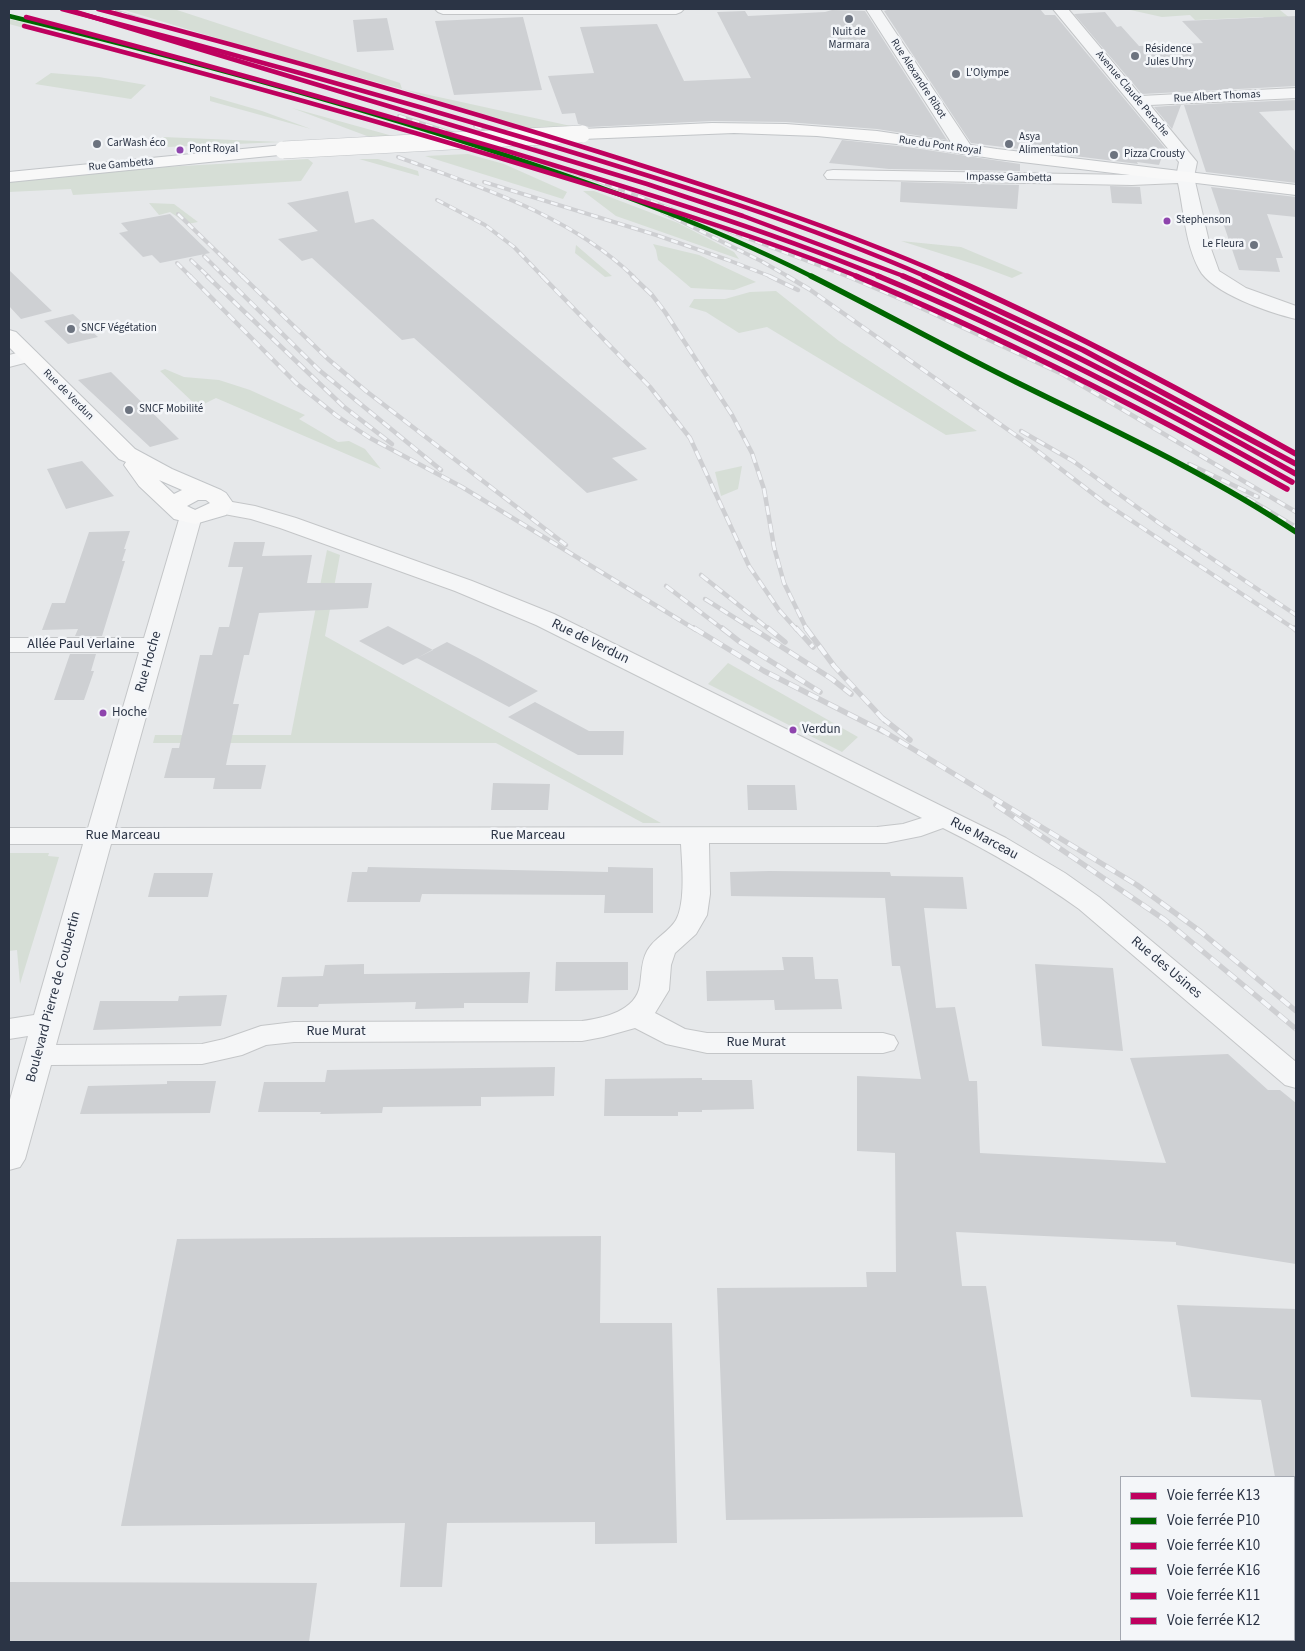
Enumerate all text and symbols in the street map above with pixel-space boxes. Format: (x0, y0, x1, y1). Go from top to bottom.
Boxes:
marker: Nuit de Marmara (843, 13, 855, 25)
place label: Nuit de Marmara (828, 26, 870, 52)
street label: Rue Alexandre Ribot (887, 37, 949, 121)
place label: Résidence Jules Uhry (1145, 43, 1194, 69)
street label: Avenue Claude Peroche (1092, 48, 1172, 140)
marker: Résidence Jules Uhry (1129, 50, 1141, 62)
place label: L'Olympe (966, 67, 1009, 81)
marker: L'Olympe (950, 68, 962, 80)
street label: Rue Albert Thomas (1173, 88, 1261, 106)
place label: Asya Alimentation (1019, 131, 1078, 157)
street label: Rue du Pont Royal (898, 134, 982, 158)
place label: CarWash éco (107, 137, 166, 151)
marker: CarWash éco (91, 138, 103, 150)
marker: Asya Alimentation (1003, 138, 1015, 150)
place label: Pont Royal (189, 143, 238, 157)
marker: Pont Royal (175, 145, 185, 155)
place label: Pizza Crousty (1124, 148, 1185, 162)
marker: Pizza Crousty (1108, 149, 1120, 161)
street label: Rue Gambetta (88, 156, 154, 174)
street label: Impasse Gambetta (966, 171, 1052, 185)
place label: Stephenson (1176, 214, 1231, 228)
marker: Stephenson (1162, 216, 1172, 226)
place label: Le Fleura (1202, 238, 1244, 252)
marker: Le Fleura (1248, 239, 1260, 251)
place label: SNCF Végétation (81, 322, 157, 336)
marker: SNCF Végétation (65, 323, 77, 335)
street label: Rue de Verdun (40, 367, 96, 423)
place label: SNCF Mobilité (139, 403, 203, 417)
marker: SNCF Mobilité (123, 404, 135, 416)
street label: Rue de Verdun (548, 616, 632, 668)
street label: Rue Hoche (132, 629, 166, 695)
street label: Allée Paul Verlaine (27, 637, 135, 653)
place label: Hoche (112, 705, 147, 721)
marker: Hoche (98, 708, 108, 718)
place label: Verdun (802, 722, 841, 738)
marker: Verdun (788, 725, 798, 735)
street label: Rue Marceau (947, 814, 1021, 864)
street label: Rue Marceau (86, 828, 160, 844)
street label: Rue Marceau (491, 828, 565, 844)
street label: Boulevard Pierre de Coubertin (23, 910, 85, 1084)
street label: Rue des Usines (1127, 933, 1205, 1003)
street label: Rue Murat (306, 1024, 366, 1040)
street label: Rue Murat (726, 1035, 786, 1051)
legend (1120, 1476, 1295, 1641)
text: Voie ferrée K13 (1167, 1485, 1260, 1506)
text: Voie ferrée P10 (1167, 1510, 1260, 1531)
text: Voie ferrée K10 (1167, 1535, 1260, 1556)
text: Voie ferrée K16 (1167, 1560, 1260, 1581)
text: Voie ferrée K11 (1167, 1585, 1260, 1606)
text: Voie ferrée K12 (1167, 1610, 1260, 1631)

